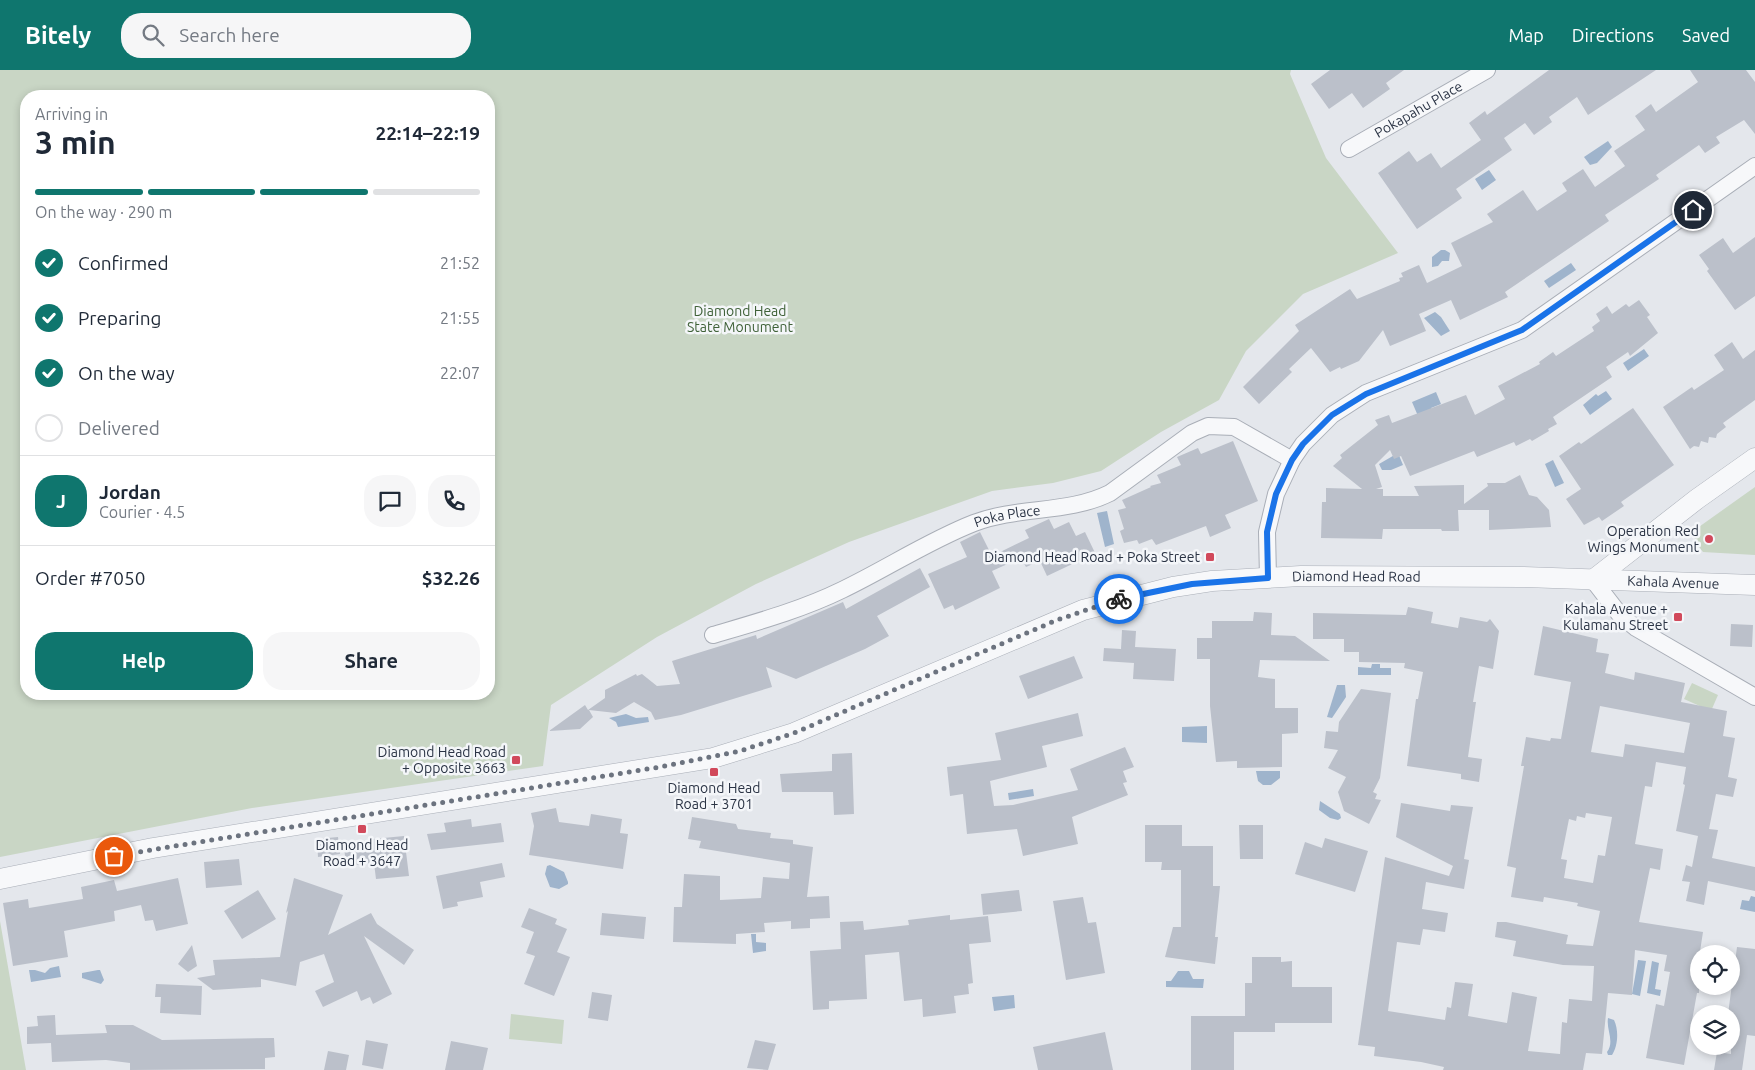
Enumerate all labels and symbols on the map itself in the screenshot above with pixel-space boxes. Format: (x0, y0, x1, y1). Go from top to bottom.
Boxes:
street label: Pokapahu Place (1372, 78, 1465, 141)
pin (1672, 189, 1714, 231)
park label: Diamond Head State Monument (687, 303, 794, 335)
street label: Poka Place (972, 502, 1041, 530)
place label: Operation Red Wings Monument (1587, 523, 1699, 555)
marker: Operation Red Wings Monument (1703, 533, 1715, 545)
place label: Diamond Head Road + Poka Street (984, 549, 1200, 565)
marker: Diamond Head Road + Poka Street (1204, 551, 1216, 563)
street label: Diamond Head Road (1292, 568, 1421, 585)
street label: Kahala Avenue (1627, 573, 1720, 592)
courier (1094, 574, 1144, 624)
place label: Kahala Avenue + Kulamanu Street (1563, 601, 1668, 633)
marker: Kahala Avenue + Kulamanu Street (1672, 611, 1684, 623)
place label: Diamond Head Road + Opposite 3663 (378, 744, 506, 776)
marker: Diamond Head Road + Opposite 3663 (510, 754, 522, 766)
marker: Diamond Head Road + 3701 (708, 766, 720, 778)
place label: Diamond Head Road + 3701 (667, 780, 761, 812)
marker: Diamond Head Road + 3647 (356, 823, 368, 835)
pin (93, 835, 135, 877)
place label: Diamond Head Road + 3647 (315, 837, 409, 869)

